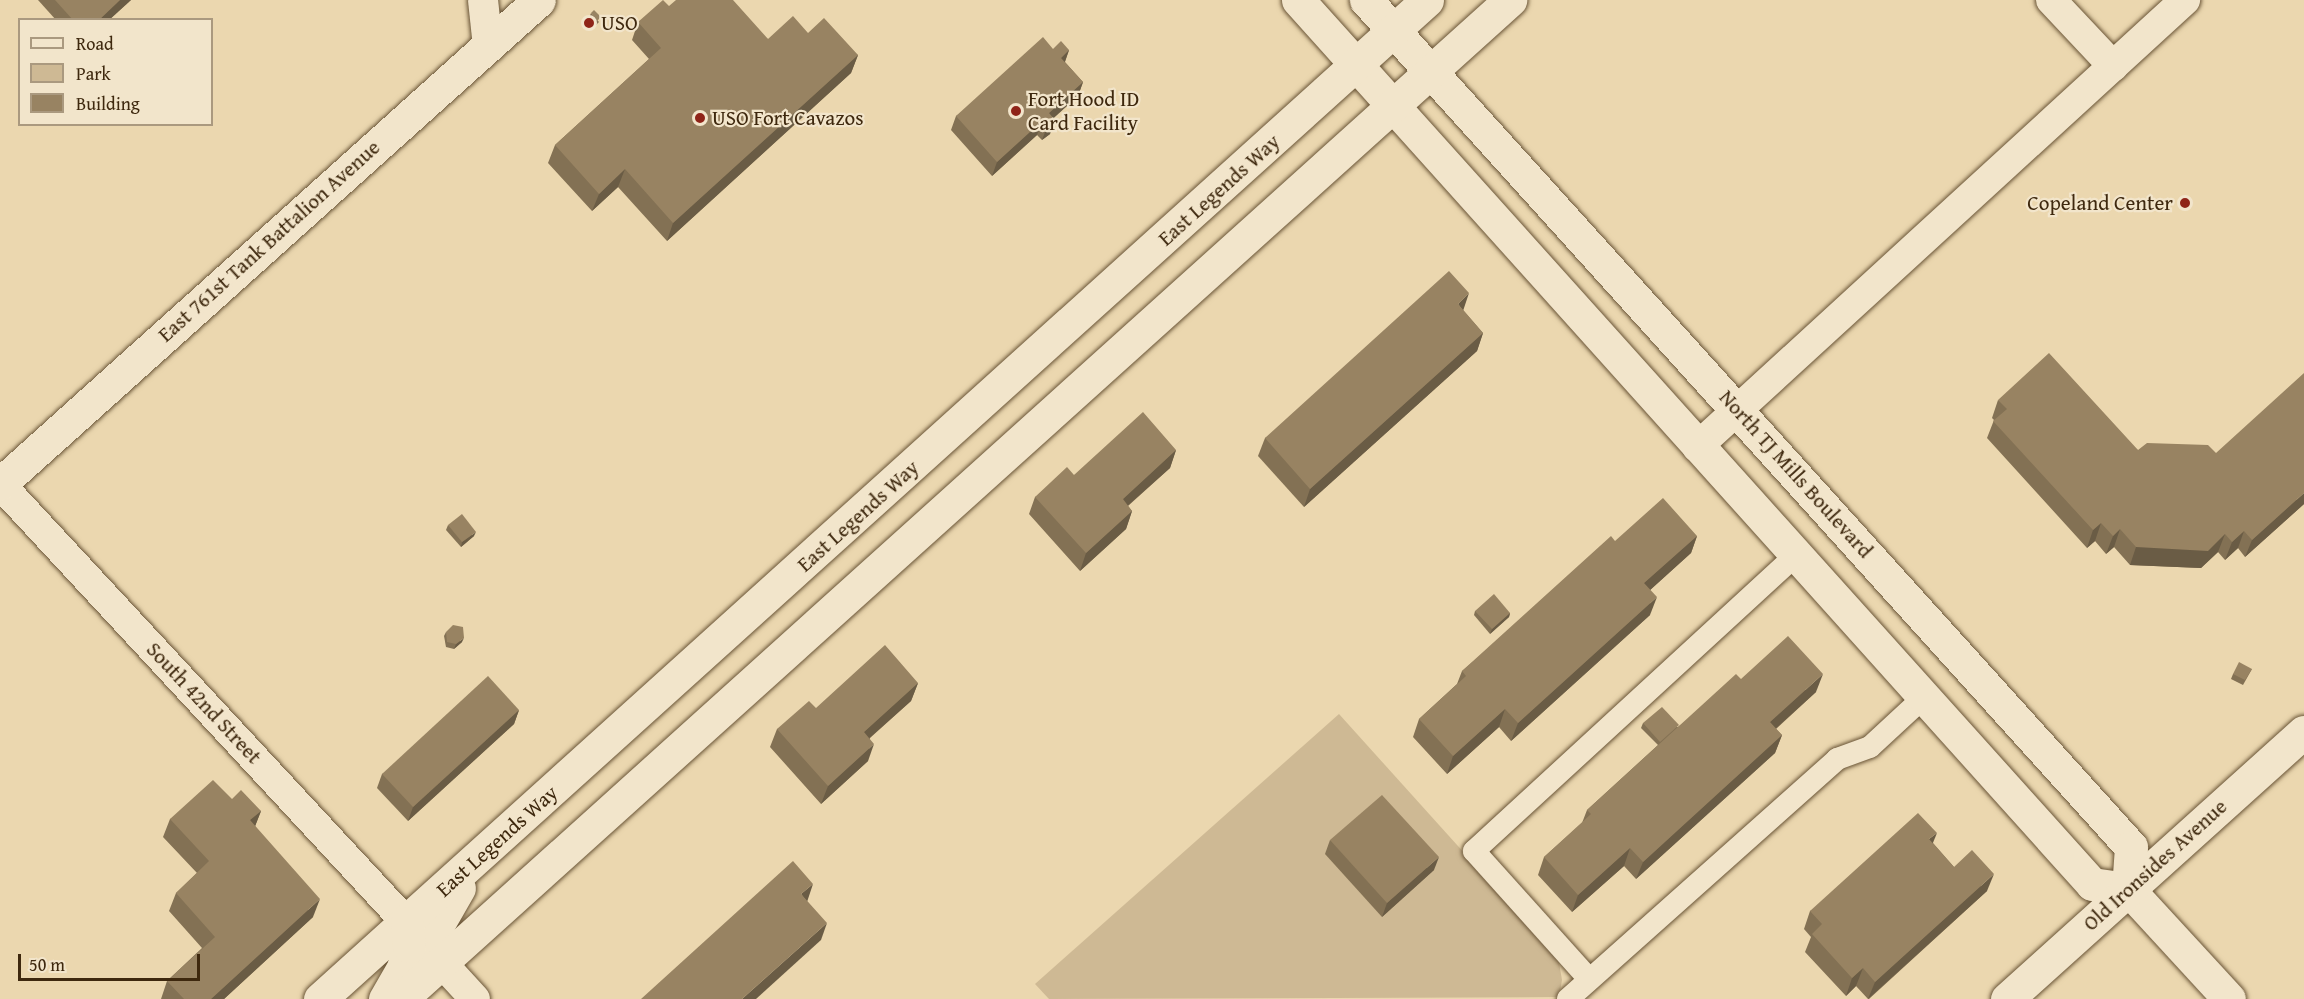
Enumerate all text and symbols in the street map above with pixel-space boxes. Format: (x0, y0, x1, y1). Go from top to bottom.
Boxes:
place label: USO (601, 10, 638, 36)
marker: USO (582, 16, 596, 30)
legend (18, 18, 213, 126)
text: Road (76, 30, 114, 57)
text: Park (76, 60, 111, 87)
place label: Fort Hood ID Card Facility (1028, 86, 1139, 136)
text: Building (76, 90, 140, 117)
marker: Fort Hood ID Card Facility (1009, 104, 1023, 118)
place label: USO Fort Cavazos (712, 105, 864, 131)
marker: USO Fort Cavazos (693, 111, 707, 125)
street label: East Legends Way (1153, 129, 1285, 251)
street label: East 761st Tank Battalion Avenue (153, 135, 385, 347)
place label: Copeland Center (2027, 190, 2173, 216)
marker: Copeland Center (2178, 196, 2192, 210)
street label: North TJ Mills Boulevard (1714, 385, 1878, 563)
street label: East Legends Way (792, 455, 924, 577)
street label: South 42nd Street (141, 637, 267, 769)
street label: East Legends Way (431, 780, 563, 902)
street label: Old Ironsides Avenue (2078, 794, 2232, 936)
scale bar (21, 942, 202, 980)
text: 50 m (29, 951, 65, 978)

